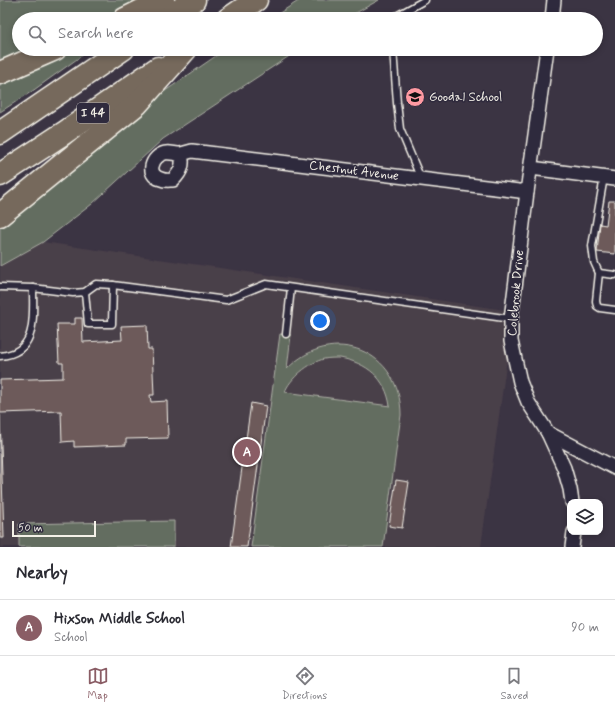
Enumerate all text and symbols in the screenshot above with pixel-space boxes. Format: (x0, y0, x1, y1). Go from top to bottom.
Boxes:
search box (12, 12, 603, 56)
icon: search (26, 23, 48, 45)
text: Search here (58, 24, 134, 44)
school or university icon: Goodal School (404, 86, 426, 108)
place label: Goodal School (429, 89, 502, 106)
road number: I 44 (77, 103, 109, 123)
street label: Chestnut Avenue (308, 157, 400, 185)
street label: Colebrook Drive (504, 249, 528, 337)
your location (310, 311, 330, 331)
pin: A (234, 437, 260, 467)
map controls (567, 499, 603, 535)
button: layers (567, 499, 603, 535)
scale bar (12, 519, 96, 538)
text: 50 m (18, 521, 43, 535)
text: Nearby (16, 562, 68, 584)
text: Hixson Middle School (54, 609, 185, 629)
text: A (25, 619, 33, 636)
text: 90 m (571, 619, 599, 636)
text: School (54, 629, 88, 646)
tab: Map (87, 665, 109, 703)
tab: Directions (282, 665, 327, 703)
tab: Saved (501, 665, 528, 703)

